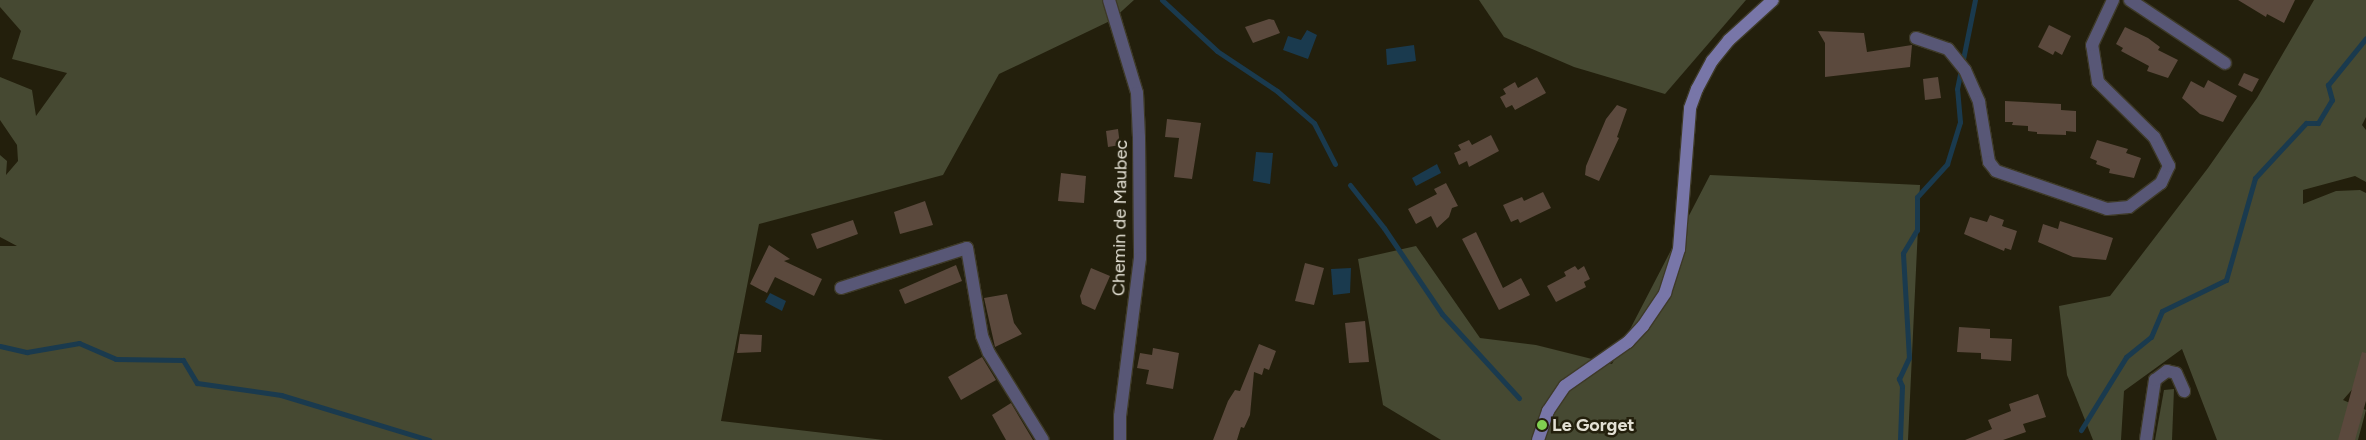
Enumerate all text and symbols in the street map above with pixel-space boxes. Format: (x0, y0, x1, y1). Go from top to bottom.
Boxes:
street label: Chemin de Maubec (1108, 140, 1132, 296)
place label: Le Gorget (1552, 414, 1635, 436)
marker: Le Gorget (1536, 419, 1548, 431)

